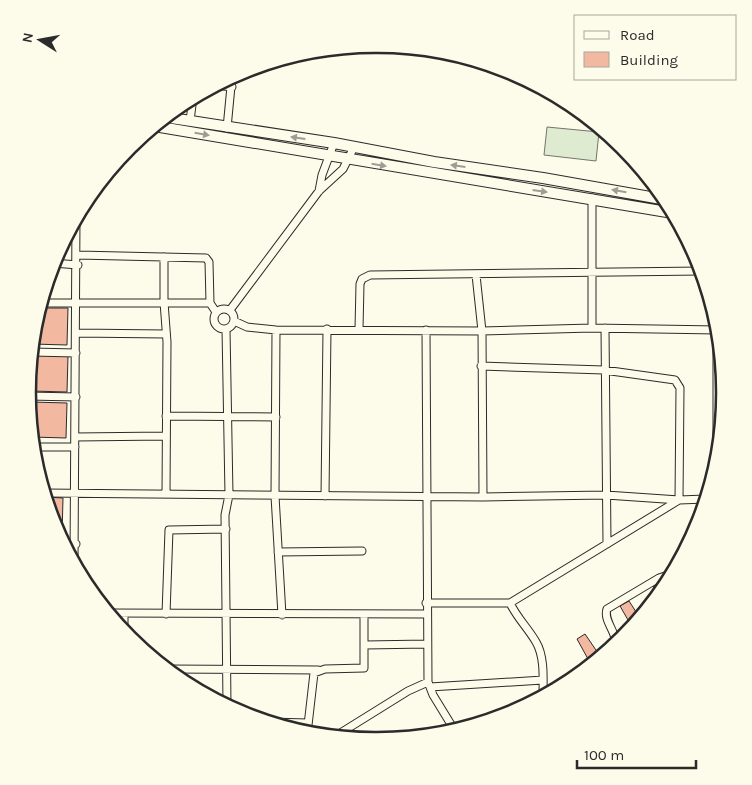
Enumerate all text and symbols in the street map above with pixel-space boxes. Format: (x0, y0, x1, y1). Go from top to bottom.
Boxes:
north arrow (15, 15, 65, 65)
legend (574, 15, 737, 80)
text: Road (620, 26, 655, 44)
text: N (18, 31, 37, 44)
text: Building (620, 51, 678, 69)
one-way arrow (194, 131, 210, 139)
one-way arrow (290, 134, 306, 142)
one-way arrow (372, 161, 388, 169)
one-way arrow (450, 161, 466, 169)
one-way arrow (532, 187, 548, 195)
one-way arrow (610, 187, 626, 195)
scale bar (577, 738, 696, 770)
text: 100 m (584, 746, 624, 764)

